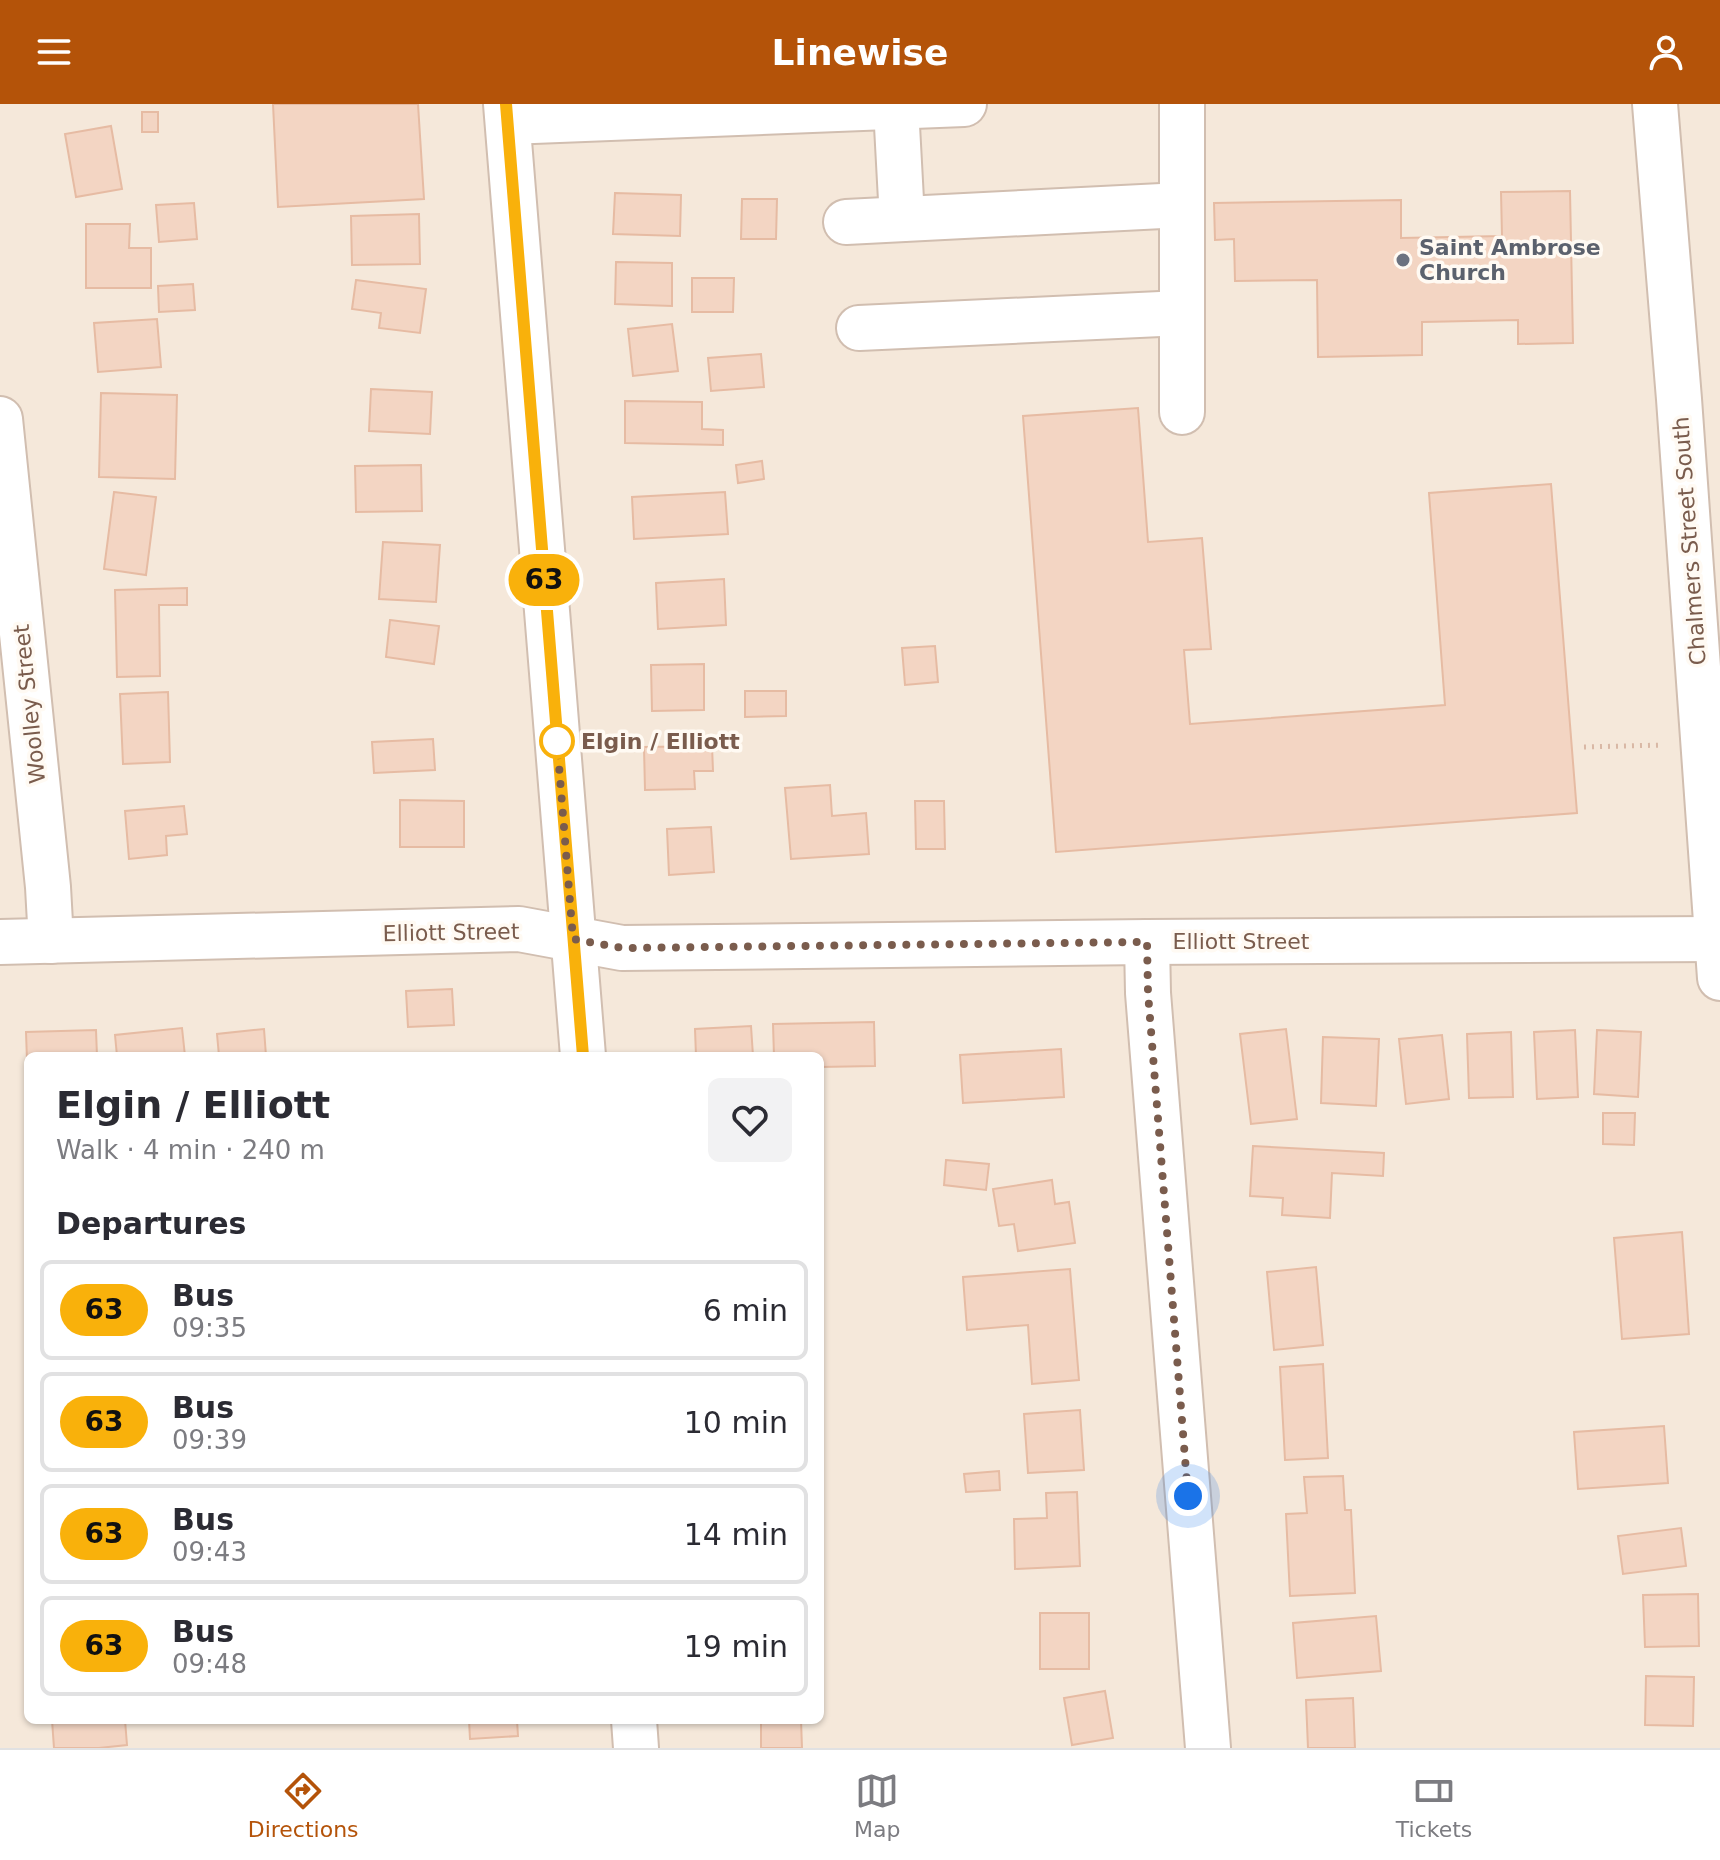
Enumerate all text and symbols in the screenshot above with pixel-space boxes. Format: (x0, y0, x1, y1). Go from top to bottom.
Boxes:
icon: menu (32, 30, 76, 74)
icon: person (1644, 30, 1688, 74)
text: Linewise (772, 32, 948, 73)
place label: Saint Ambrose Church (1419, 235, 1601, 285)
marker: Saint Ambrose Church (1394, 251, 1412, 269)
street label: Chalmers Street South (1668, 416, 1711, 666)
line badge: 63 (508, 554, 580, 606)
text: 63 (525, 563, 563, 596)
street label: Woolley Street (9, 623, 50, 785)
marker: Elgin / Elliott (540, 724, 574, 758)
place label: Elgin / Elliott (581, 729, 740, 754)
street label: Elliott Street (382, 919, 520, 946)
street label: Elliott Street (1173, 929, 1310, 954)
button: heart (708, 1078, 792, 1162)
text: Elgin / Elliott (56, 1083, 330, 1127)
text: Walk · 4 min · 240 m (56, 1135, 325, 1165)
text: Departures (56, 1206, 246, 1241)
text: Bus (172, 1278, 234, 1313)
text: 63 (85, 1293, 123, 1326)
text: 6 min (703, 1293, 788, 1328)
text: 09:35 (172, 1313, 247, 1343)
text: Bus (172, 1390, 234, 1425)
text: 63 (85, 1405, 123, 1438)
text: 10 min (684, 1405, 788, 1440)
text: 09:39 (172, 1425, 247, 1455)
your location (1168, 1476, 1208, 1516)
text: Bus (172, 1502, 234, 1537)
text: 63 (85, 1517, 123, 1550)
text: 14 min (684, 1517, 788, 1552)
text: 09:43 (172, 1537, 247, 1567)
text: Bus (172, 1614, 234, 1649)
text: 63 (85, 1629, 123, 1662)
text: 19 min (684, 1629, 788, 1664)
text: 09:48 (172, 1649, 247, 1679)
tab: Directions (248, 1769, 359, 1842)
tab: Map (854, 1769, 900, 1842)
tab: Tickets (1396, 1769, 1472, 1842)

